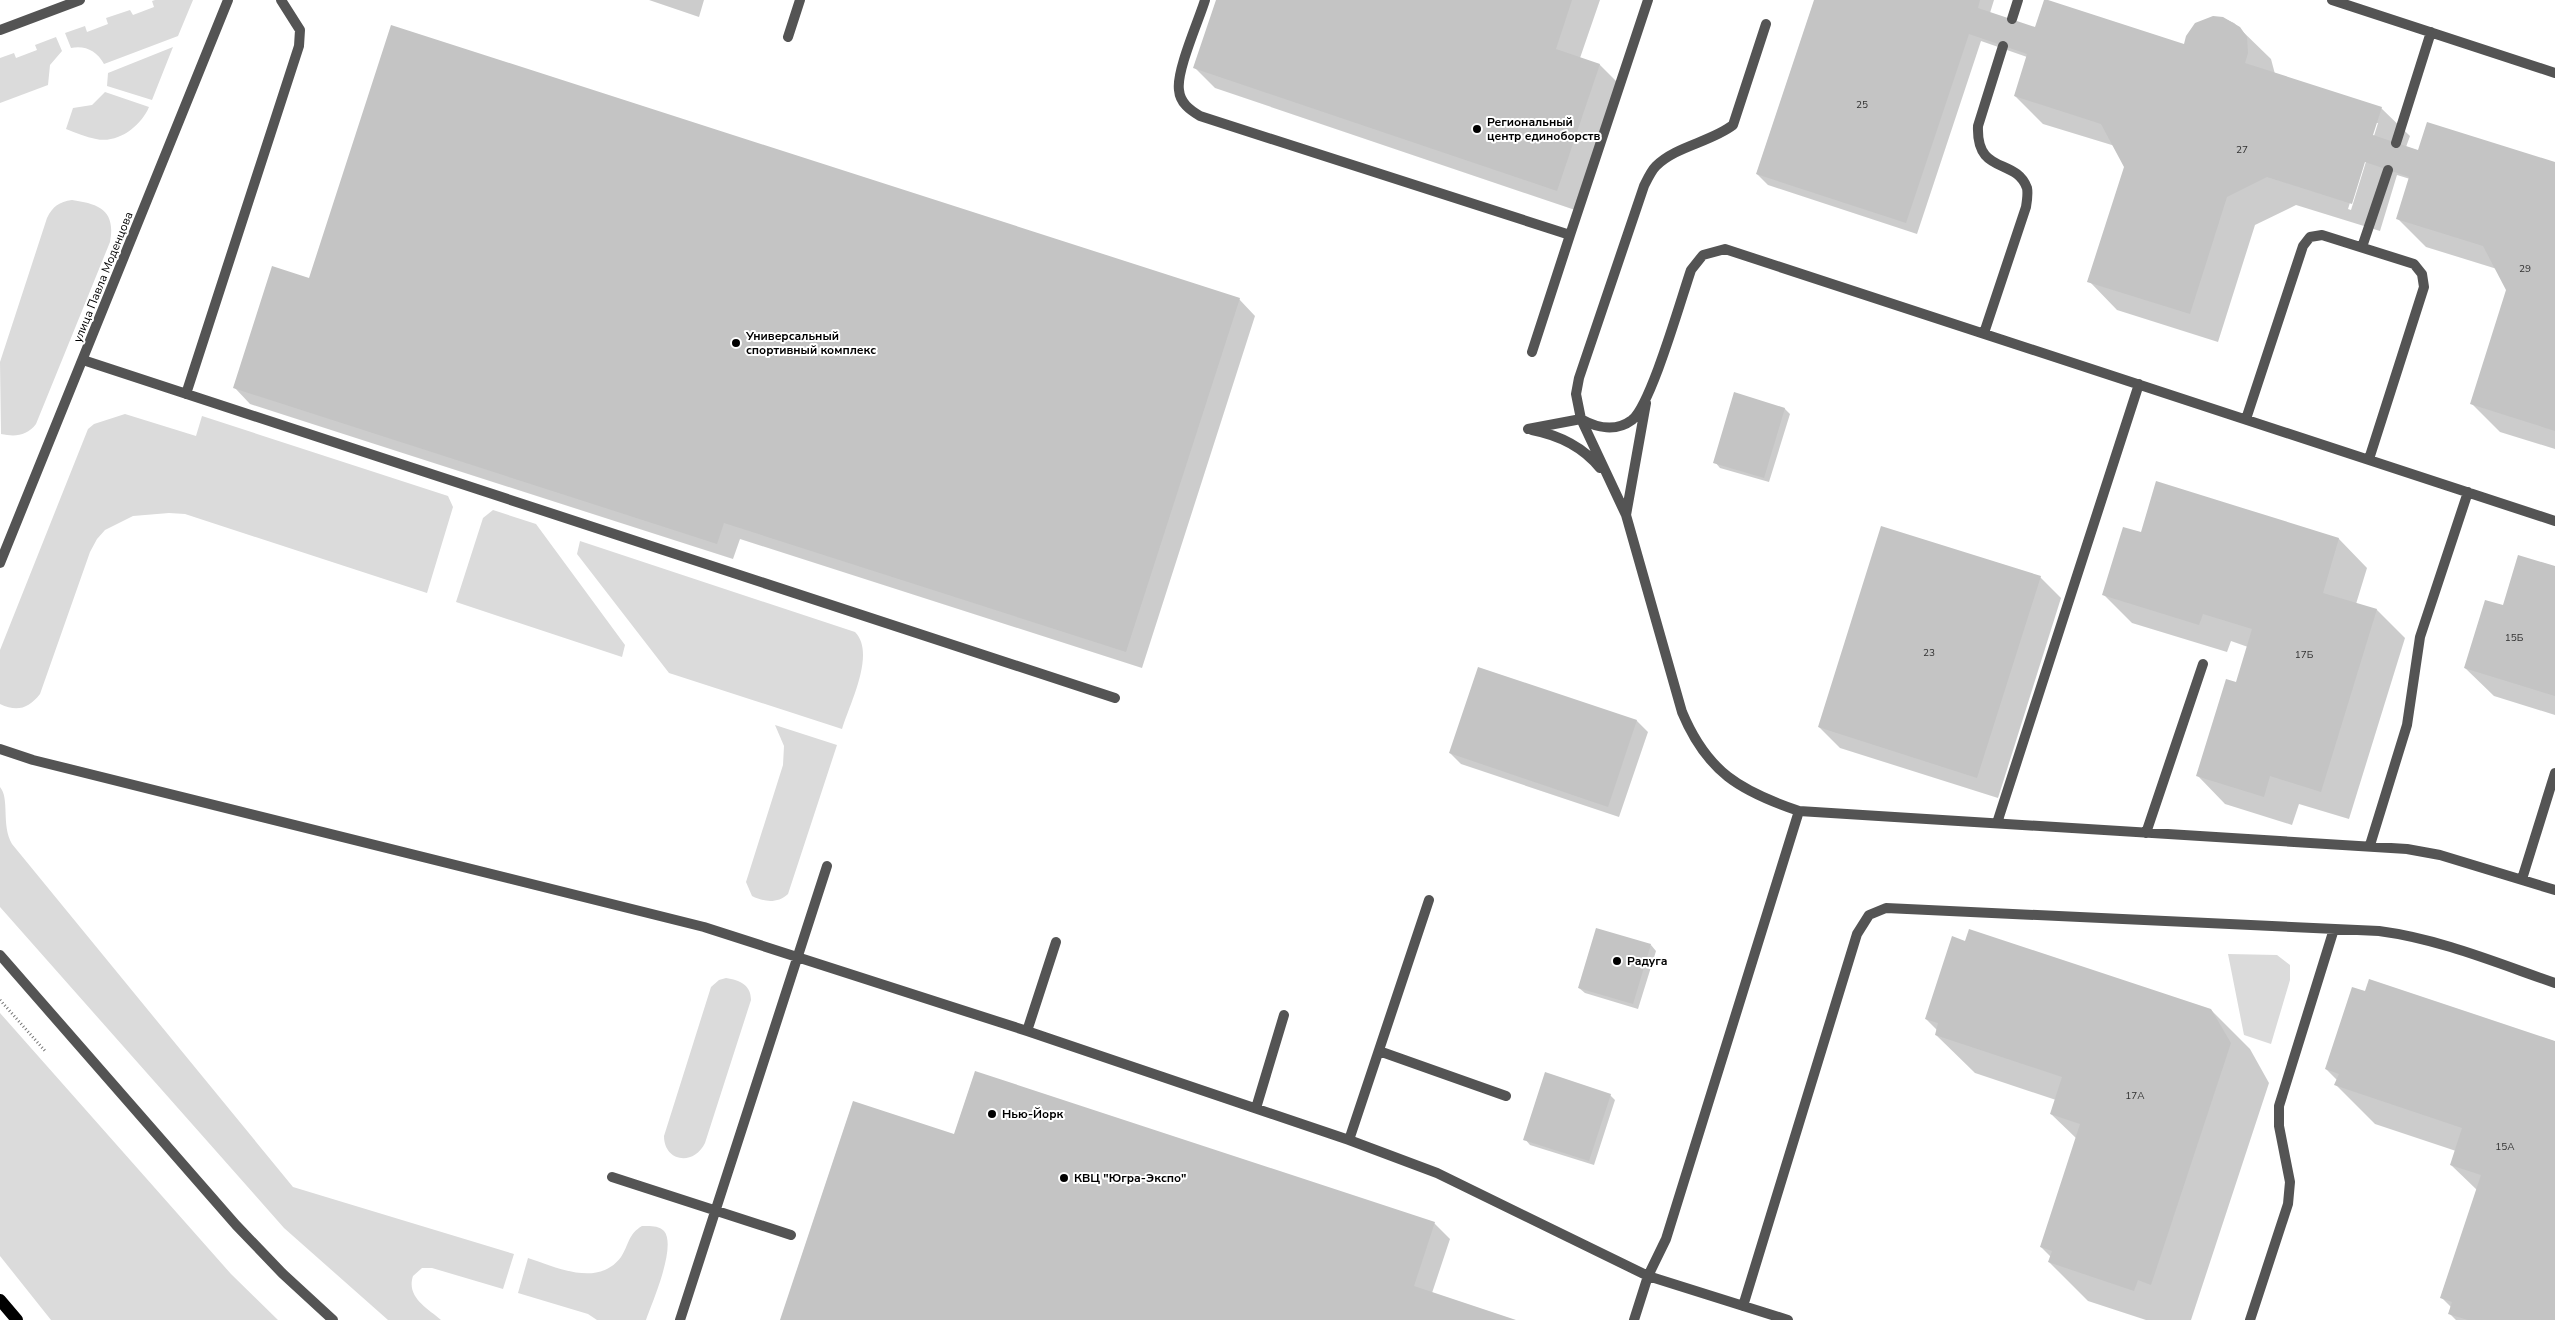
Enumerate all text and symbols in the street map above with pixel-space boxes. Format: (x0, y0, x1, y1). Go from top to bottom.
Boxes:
house number: 25 (1856, 98, 1868, 112)
place label: Региональный центр единоборств (1487, 114, 1600, 144)
marker: Региональный центр единоборств (1471, 123, 1483, 135)
house number: 27 (2236, 143, 2248, 157)
street label: улица Павла Моденцова (69, 209, 137, 345)
house number: 29 (2519, 262, 2531, 276)
place label: Универсальный спортивный комплекс (745, 328, 876, 358)
marker: Универсальный спортивный комплекс (730, 337, 742, 349)
house number: 15Б (2505, 631, 2524, 645)
house number: 23 (1923, 646, 1935, 660)
house number: 17Б (2295, 648, 2314, 662)
place label: Радуга (1627, 953, 1668, 969)
marker: Радуга (1611, 955, 1623, 967)
house number: 17А (2125, 1089, 2145, 1103)
place label: Нью-Йорк (1002, 1106, 1064, 1122)
marker: Нью-Йорк (986, 1108, 998, 1120)
house number: 15А (2495, 1140, 2515, 1154)
place label: КВЦ "Югра-Экспо" (1074, 1170, 1186, 1186)
marker: КВЦ "Югра-Экспо" (1058, 1172, 1070, 1184)

